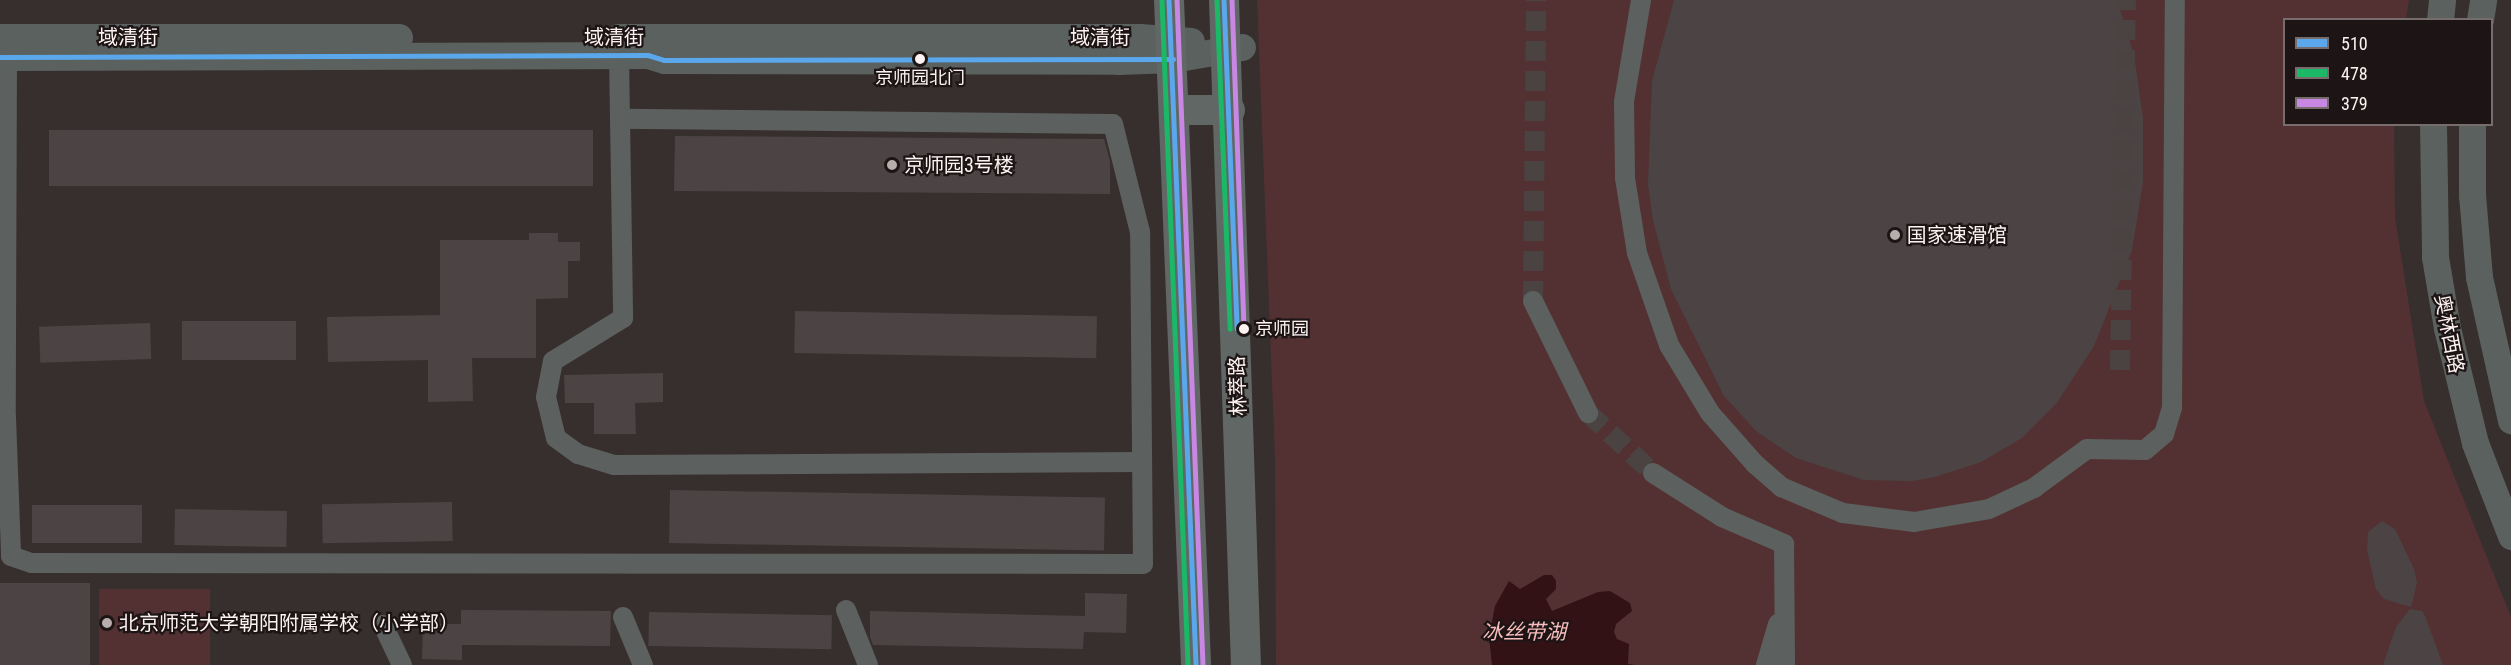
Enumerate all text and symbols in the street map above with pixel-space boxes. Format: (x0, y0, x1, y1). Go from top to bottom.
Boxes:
legend (2283, 18, 2493, 126)
street label: 域清街 (98, 25, 158, 49)
street label: 域清街 (584, 25, 644, 49)
street label: 域清街 (1070, 25, 1130, 49)
text: 510 (2341, 33, 2368, 54)
marker: 京师园北门 (914, 53, 926, 65)
text: 478 (2341, 63, 2368, 84)
place label: 京师园北门 (875, 67, 965, 89)
text: 379 (2341, 93, 2368, 114)
place label: 京师园3号楼 (904, 153, 1014, 177)
marker: 京师园3号楼 (885, 158, 899, 172)
place label: 国家速滑馆 (1907, 223, 2007, 247)
marker: 国家速滑馆 (1888, 228, 1902, 242)
street label: 奥林西路 (2430, 292, 2468, 376)
place label: 京师园 (1255, 318, 1309, 340)
marker: 京师园 (1238, 323, 1250, 335)
street label: 林萃路 (1225, 356, 1251, 416)
place label: 北京师范大学朝阳附属学校（小学部） (119, 611, 459, 635)
marker: 北京师范大学朝阳附属学校（小学部） (100, 616, 114, 630)
water label: 冰丝带湖 (1482, 619, 1566, 645)

